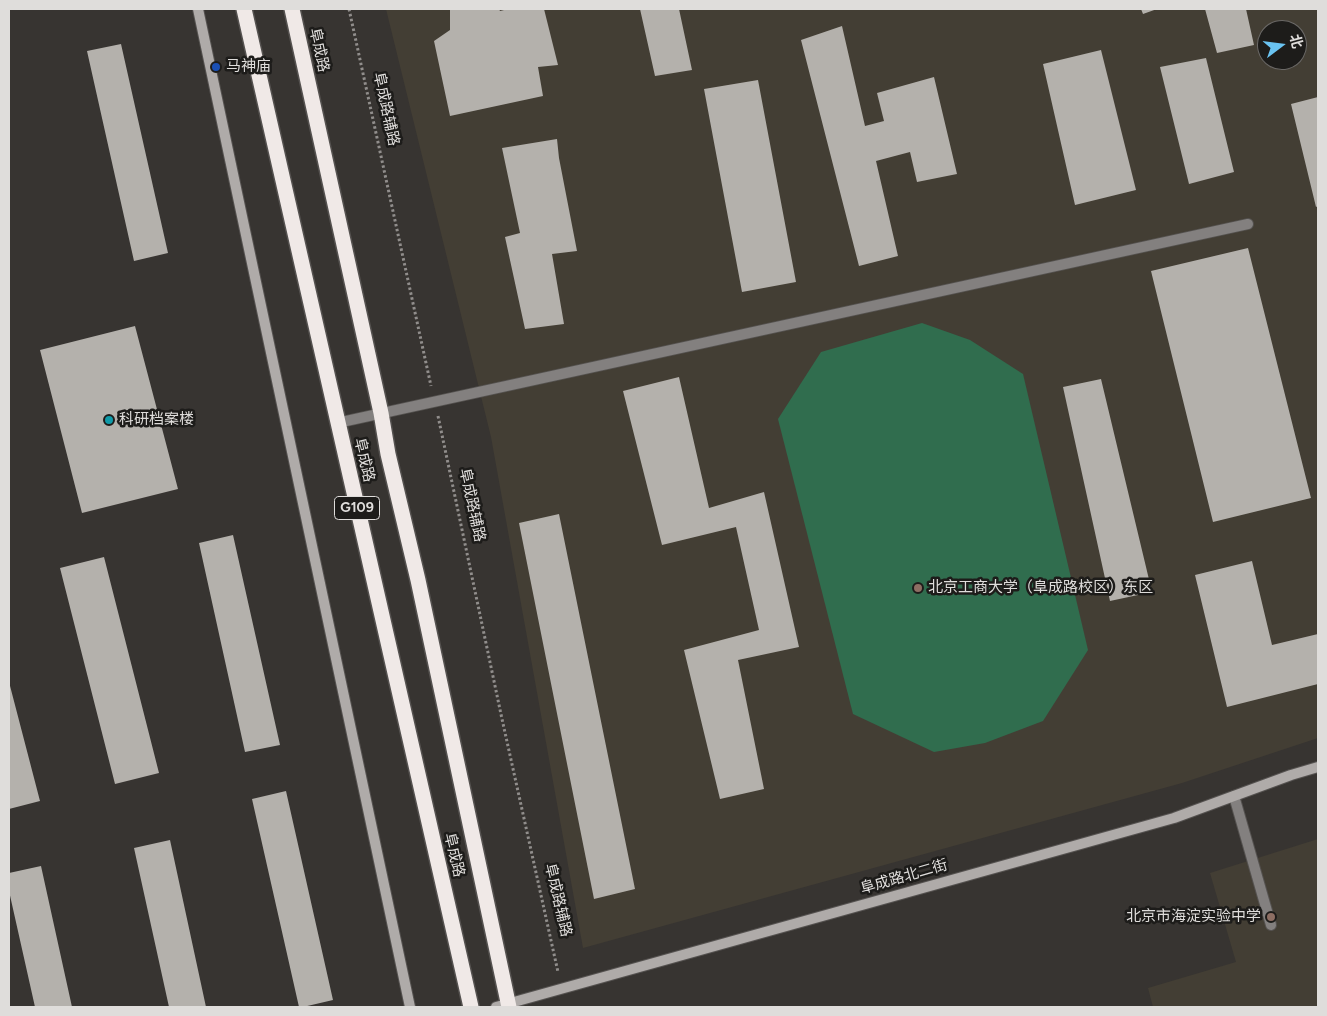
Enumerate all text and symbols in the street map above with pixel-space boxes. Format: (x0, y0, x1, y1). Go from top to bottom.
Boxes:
north arrow (1257, 20, 1307, 70)
street label: 阜成路 (306, 26, 332, 74)
text: 北 (1286, 32, 1306, 50)
place label: 马神庙 (226, 58, 271, 76)
marker: 马神庙 (210, 61, 222, 73)
street label: 阜成路辅路 (369, 70, 403, 148)
place label: 科研档案楼 (119, 411, 194, 429)
marker: 科研档案楼 (103, 414, 115, 426)
street label: 阜成路 (350, 436, 378, 484)
street label: 阜成路辅路 (455, 466, 489, 544)
road number: G109 (334, 496, 380, 520)
place label: 北京工商大学（阜成路校区）东区 (928, 579, 1153, 597)
marker: 北京工商大学（阜成路校区）东区 (912, 582, 924, 594)
street label: 阜成路 (440, 831, 468, 879)
street label: 阜成路北二街 (858, 856, 950, 898)
street label: 阜成路辅路 (541, 861, 575, 939)
place label: 北京市海淀实验中学 (1126, 908, 1261, 926)
marker: 北京市海淀实验中学 (1265, 911, 1277, 923)

